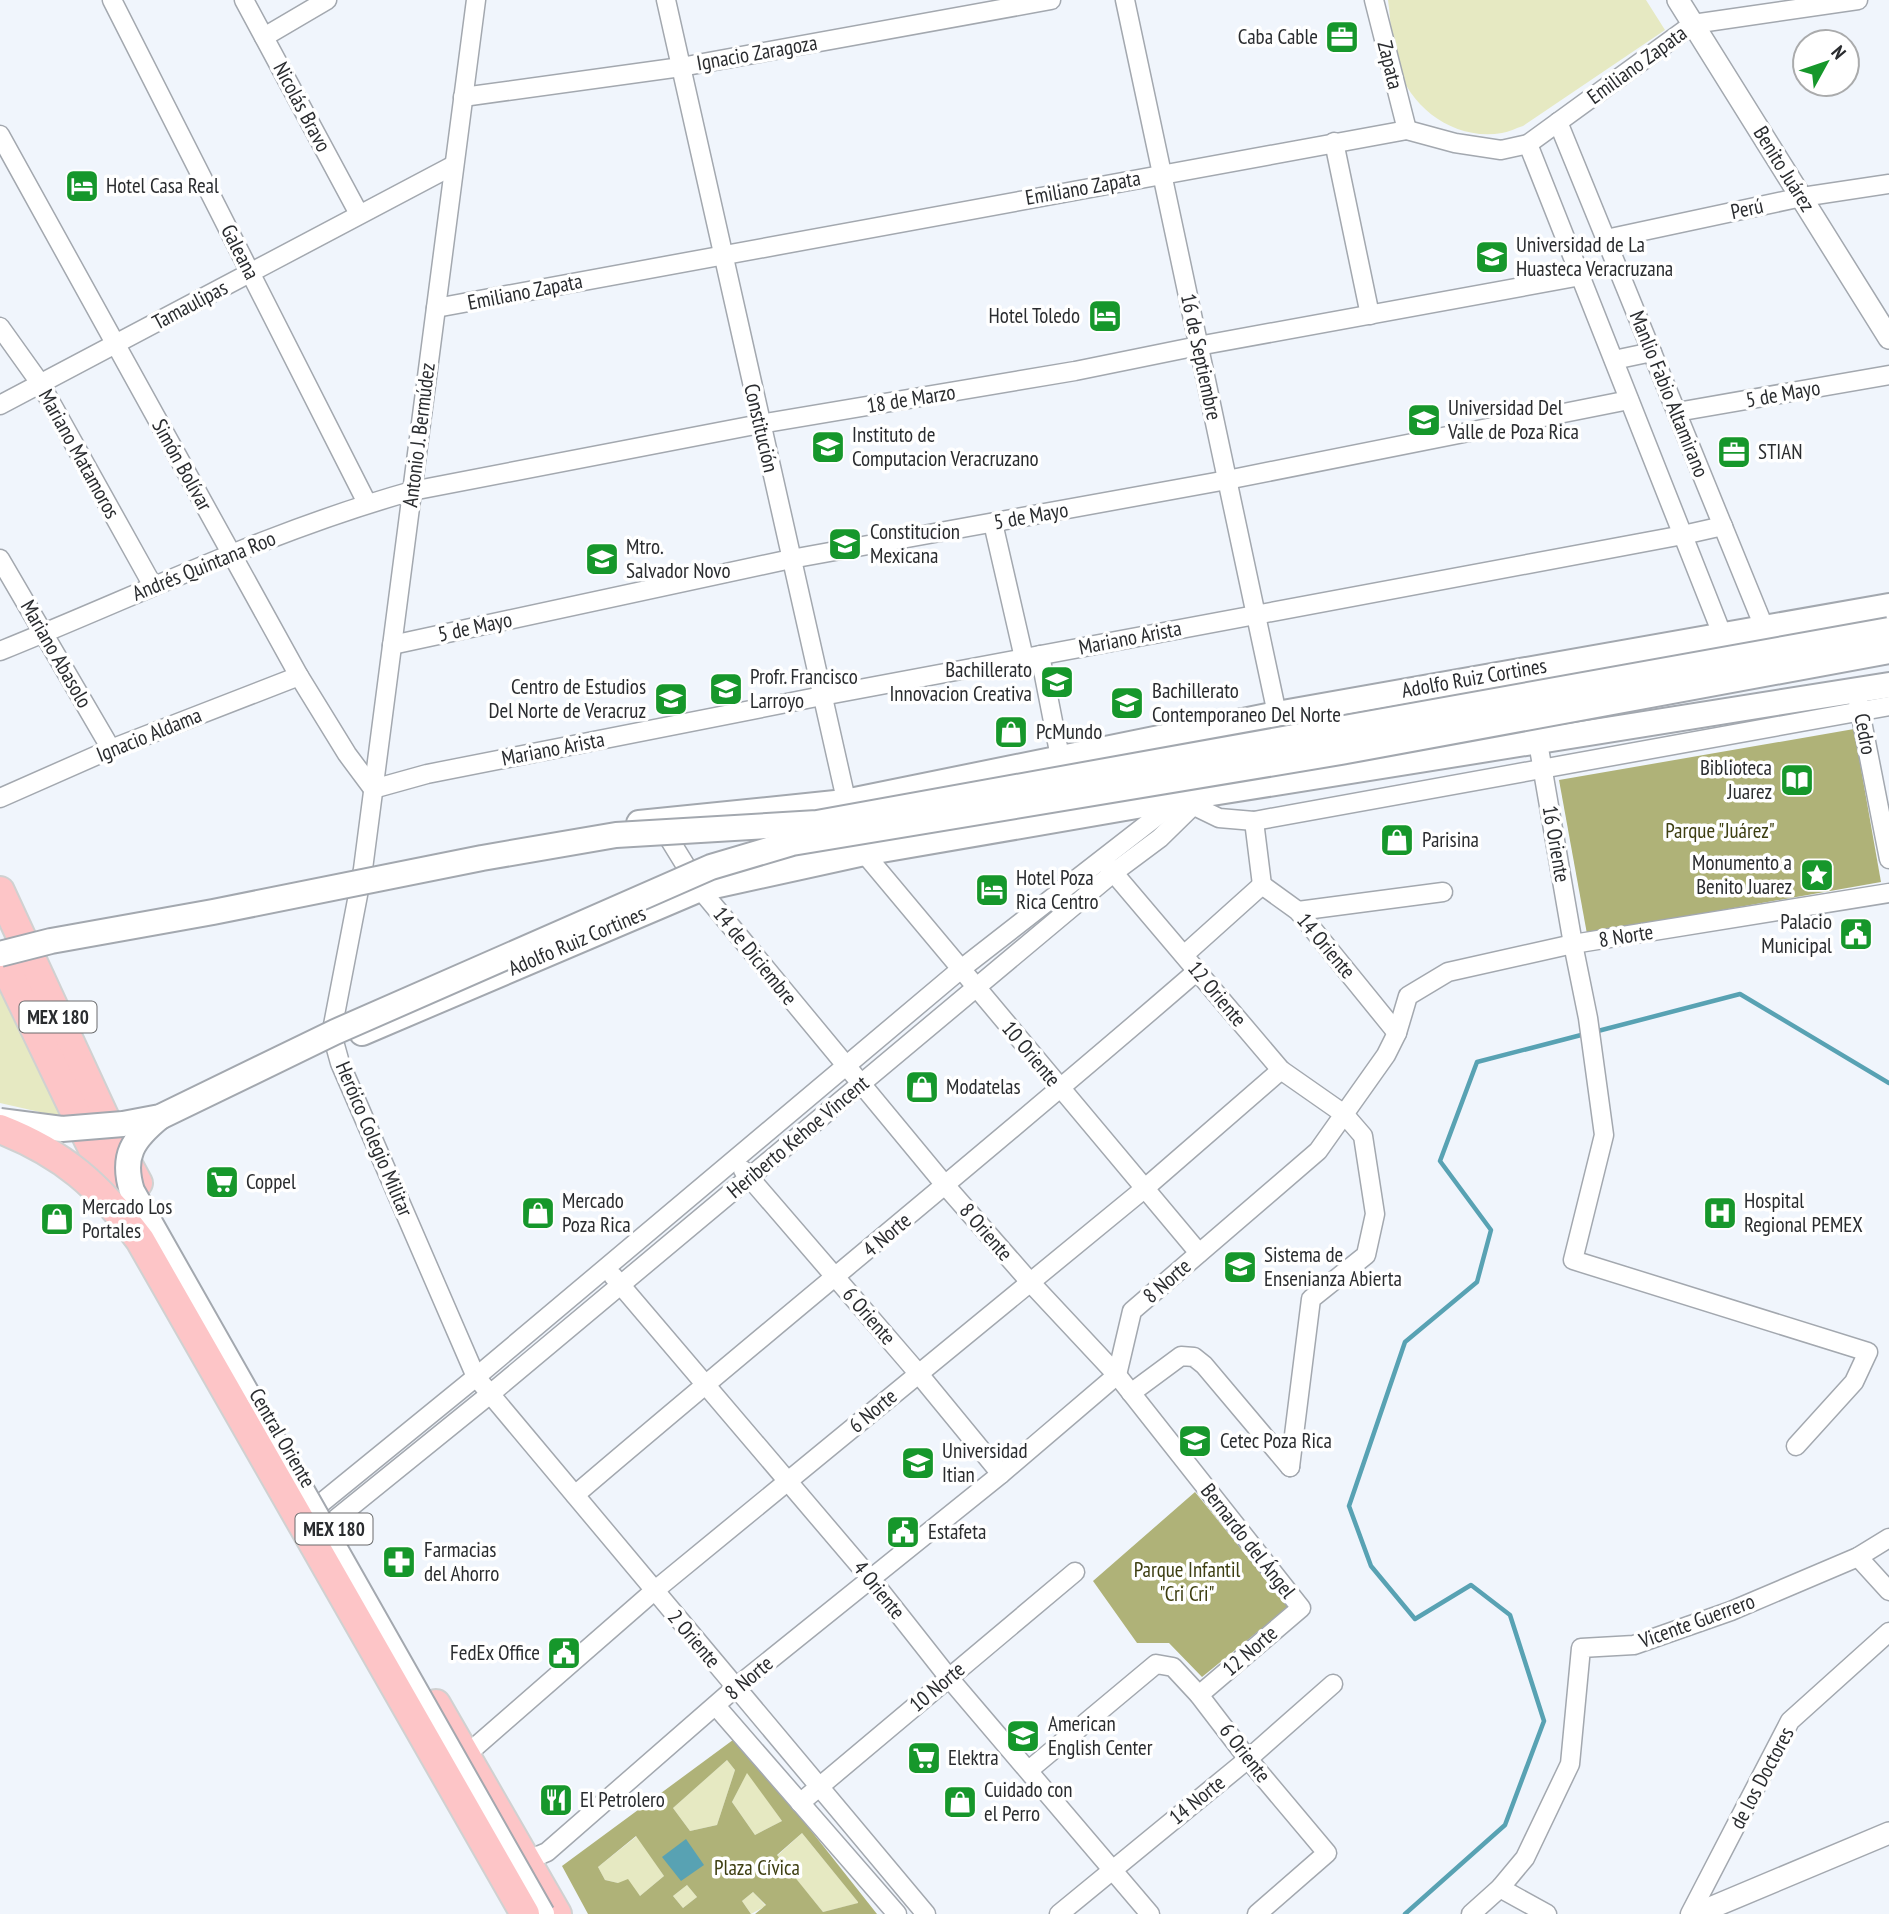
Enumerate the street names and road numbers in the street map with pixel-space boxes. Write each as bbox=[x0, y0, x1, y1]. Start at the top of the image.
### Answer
street label: Emiliano Zapata bbox=[1582, 19, 1692, 110]
street label: Ignacio Zaragoza bbox=[694, 29, 819, 76]
street label: Zapata bbox=[1371, 38, 1410, 92]
street label: Nicolás Bravo bbox=[267, 57, 337, 156]
street label: Benito Juárez bbox=[1748, 121, 1821, 217]
street label: Emiliano Zapata bbox=[1023, 164, 1143, 211]
street label: Perú bbox=[1728, 192, 1766, 225]
street label: Galeana bbox=[215, 220, 266, 284]
street label: Emiliano Zapata bbox=[465, 267, 585, 316]
street label: Tamaulipas bbox=[148, 274, 232, 336]
street label: 16 de Septiembre bbox=[1175, 291, 1228, 423]
street label: Manlio Fabio Altamirano bbox=[1624, 307, 1715, 481]
street label: Antonio J. Bermúdez bbox=[396, 361, 441, 509]
street label: 5 de Mayo bbox=[1744, 374, 1822, 413]
street label: 18 de Marzo bbox=[865, 378, 957, 419]
street label: Constitución bbox=[738, 381, 785, 475]
street label: Mariano Matamoros bbox=[33, 384, 126, 523]
street label: Simón Bolívar bbox=[146, 414, 219, 516]
street label: 5 de Mayo bbox=[992, 496, 1070, 535]
street label: Andrés Quintana Roo bbox=[128, 524, 279, 607]
street label: Mariano Abasolo bbox=[15, 595, 98, 713]
street label: 5 de Mayo bbox=[435, 606, 514, 647]
street label: Mariano Arista bbox=[1076, 614, 1184, 661]
street label: Adolfo Ruiz Cortines bbox=[1399, 651, 1548, 704]
street label: Ignacio Aldama bbox=[92, 701, 205, 768]
street label: Cedro bbox=[1848, 711, 1883, 757]
street label: Mariano Arista bbox=[499, 725, 607, 772]
street label: 16 Oriente bbox=[1536, 803, 1577, 884]
street label: Adolfo Ruiz Cortines bbox=[504, 899, 650, 982]
street label: 14 de Diciembre bbox=[707, 901, 803, 1010]
street label: 14 Oriente bbox=[1291, 907, 1362, 984]
street label: 8 Norte bbox=[1597, 918, 1655, 953]
street label: 12 Oriente bbox=[1182, 955, 1253, 1032]
road number: MEX 180 bbox=[20, 1001, 96, 1032]
street label: 10 Oriente bbox=[996, 1015, 1067, 1092]
street label: Heróico Colegio Militar bbox=[330, 1057, 419, 1221]
street label: Heriberto Kehoe Vincent bbox=[721, 1069, 874, 1204]
street label: 8 Oriente bbox=[954, 1197, 1019, 1266]
street label: 4 Norte bbox=[857, 1207, 916, 1263]
street label: 8 Norte bbox=[1137, 1252, 1196, 1309]
street label: 6 Oriente bbox=[837, 1281, 902, 1350]
street label: Central Oriente bbox=[243, 1383, 322, 1492]
street label: 6 Norte bbox=[843, 1383, 902, 1439]
street label: Bernardo del Ángel bbox=[1195, 1478, 1302, 1604]
road number: MEX 180 bbox=[296, 1513, 372, 1544]
street label: 4 Oriente bbox=[848, 1555, 911, 1625]
street label: Vicente Guerrero bbox=[1634, 1587, 1758, 1654]
street label: 2 Oriente bbox=[662, 1604, 727, 1673]
street label: 12 Norte bbox=[1217, 1619, 1283, 1682]
street label: 8 Norte bbox=[719, 1650, 778, 1706]
street label: 10 Norte bbox=[903, 1656, 970, 1718]
street label: 6 Oriente bbox=[1214, 1718, 1277, 1788]
street label: de los Doctores bbox=[1723, 1722, 1800, 1833]
street label: 14 Norte bbox=[1163, 1769, 1230, 1830]

